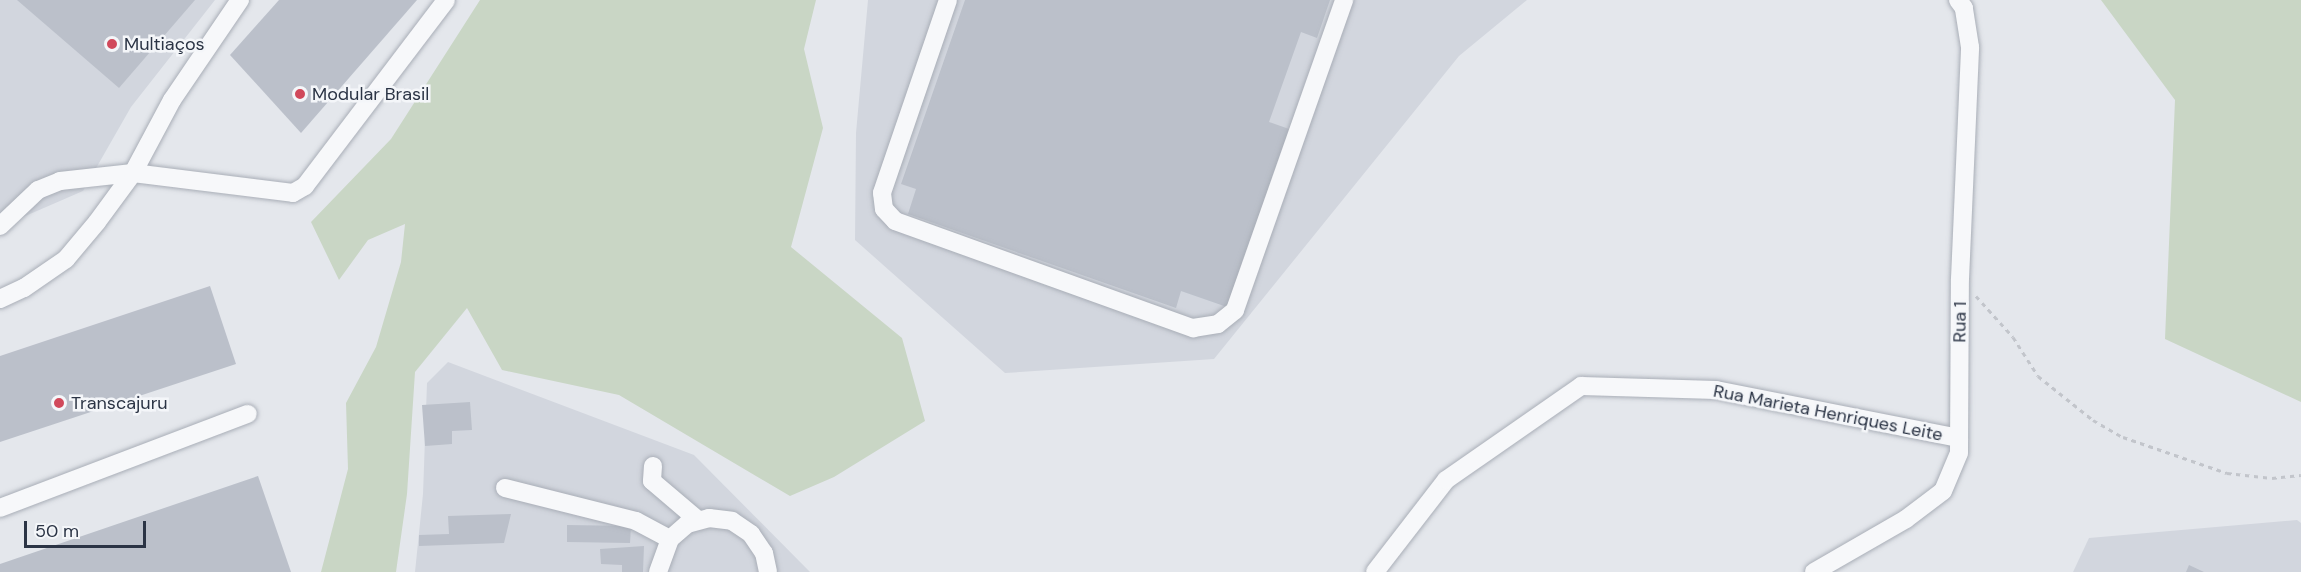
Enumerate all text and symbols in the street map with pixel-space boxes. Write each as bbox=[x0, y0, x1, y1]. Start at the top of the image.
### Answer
place label: Multiaços bbox=[124, 33, 205, 55]
marker: Multiaços bbox=[105, 37, 119, 51]
place label: Modular Brasil bbox=[312, 83, 429, 105]
marker: Modular Brasil bbox=[293, 87, 307, 101]
street label: Rua 1 bbox=[1949, 301, 1971, 343]
street label: Rua Marieta Henriques Leite bbox=[1711, 380, 1945, 446]
place label: Transcajuru bbox=[71, 392, 168, 414]
marker: Transcajuru bbox=[52, 396, 66, 410]
scale bar bbox=[27, 509, 148, 547]
text: 50 m bbox=[35, 519, 79, 543]

